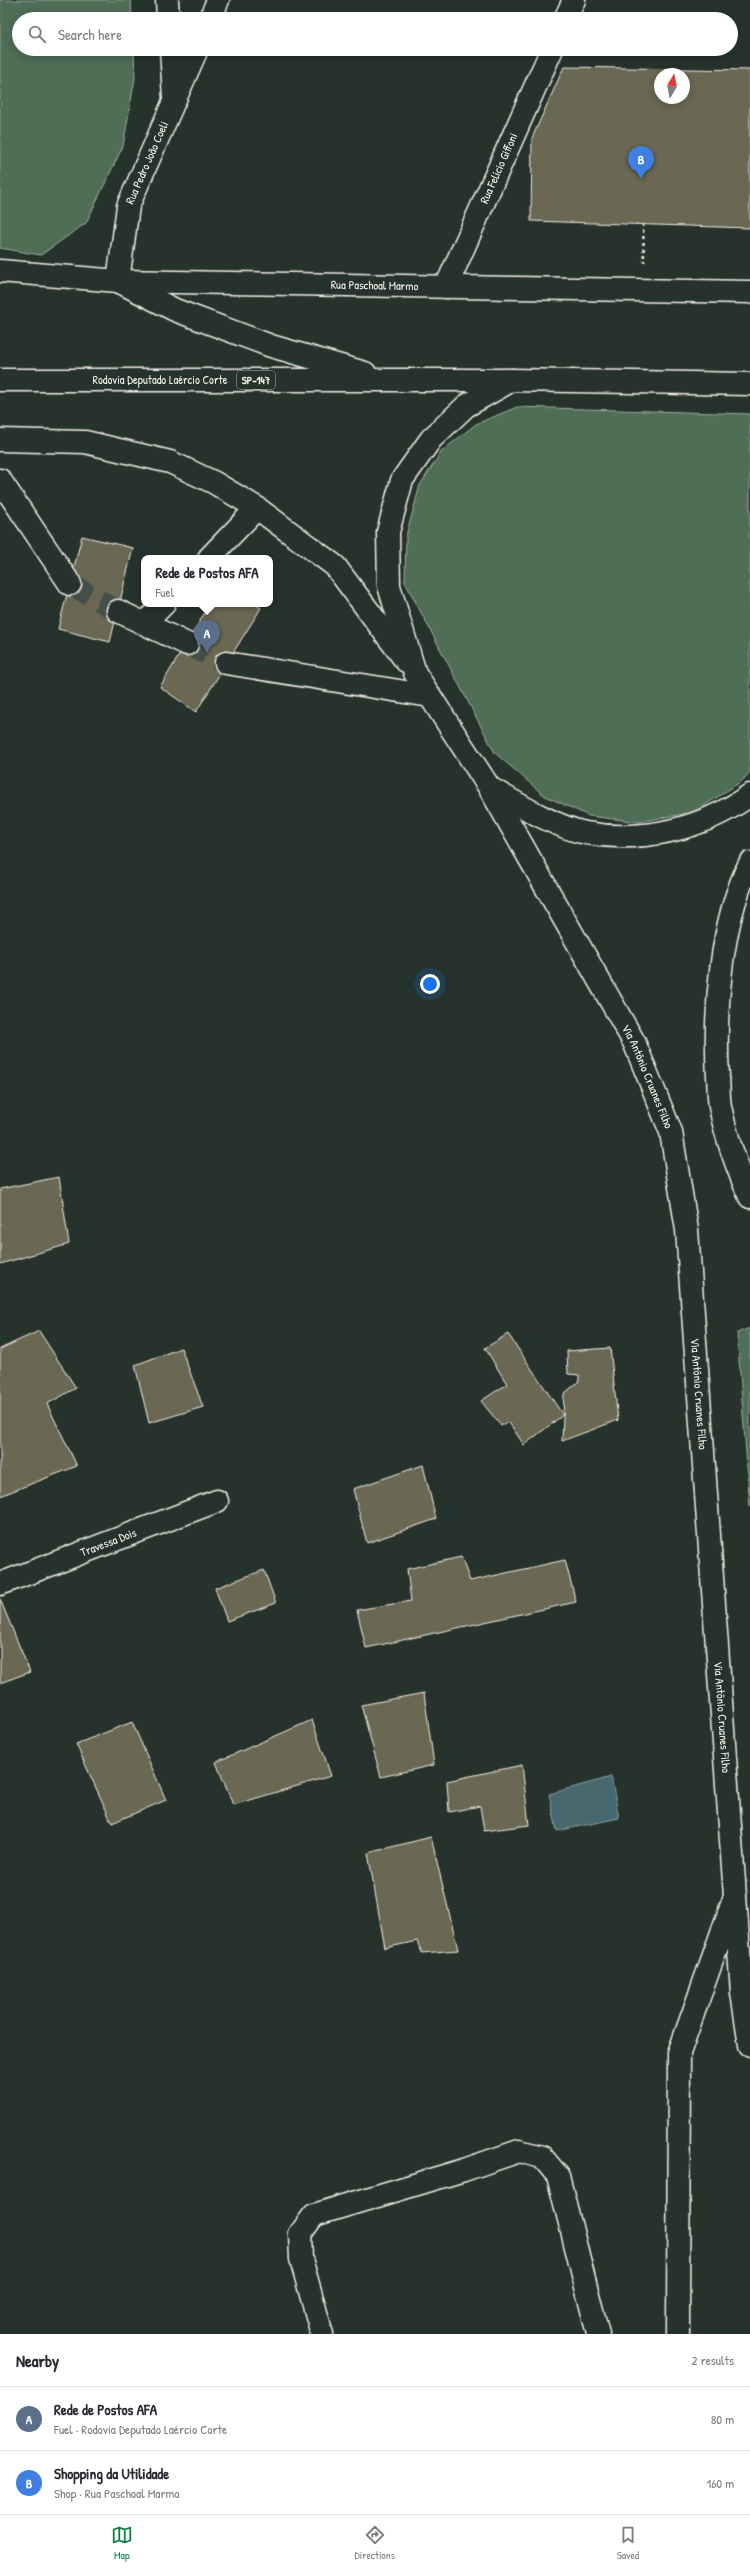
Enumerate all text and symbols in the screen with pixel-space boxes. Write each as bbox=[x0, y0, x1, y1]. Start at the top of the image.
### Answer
search box bbox=[12, 12, 738, 56]
icon: search bbox=[26, 23, 48, 45]
text: Search here bbox=[58, 24, 122, 45]
north arrow bbox=[654, 68, 690, 104]
street label: Rua Pedro João Coeli bbox=[121, 118, 172, 207]
street label: Rua Felício Giffoni bbox=[475, 130, 522, 206]
pin: B bbox=[628, 146, 654, 179]
street label: Rua Paschoal Marmo bbox=[331, 276, 419, 294]
street label: Rodovia Deputado Laércio Corte bbox=[93, 371, 228, 388]
road number: SP-147 bbox=[237, 371, 275, 389]
popup bbox=[141, 555, 273, 607]
text: Rede de Postos AFA bbox=[155, 562, 259, 583]
text: Fuel bbox=[155, 583, 174, 601]
pin: A bbox=[194, 620, 220, 653]
your location bbox=[420, 974, 440, 994]
street label: Via Antônio Cruanes Filho bbox=[618, 1021, 678, 1131]
street label: Via Antônio Cruanes Filho bbox=[687, 1338, 712, 1450]
street label: Travessa Dois bbox=[77, 1523, 139, 1561]
street label: Via Antônio Cruanes Filho bbox=[710, 1661, 735, 1773]
text: Nearby bbox=[16, 2349, 59, 2372]
text: 2 results bbox=[692, 2351, 734, 2369]
text: Rede de Postos AFA bbox=[54, 2399, 157, 2420]
text: A bbox=[26, 2410, 32, 2428]
text: 80 m bbox=[711, 2410, 734, 2428]
text: Fuel · Rodovia Deputado Laércio Corte bbox=[54, 2420, 227, 2438]
text: Shopping da Utilidade bbox=[54, 2463, 169, 2484]
text: B bbox=[26, 2474, 32, 2492]
text: 160 m bbox=[706, 2474, 734, 2492]
text: Shop · Rua Paschoal Marmo bbox=[54, 2484, 180, 2502]
tab: Map bbox=[111, 2524, 133, 2562]
tab: Directions bbox=[355, 2524, 395, 2562]
tab: Saved bbox=[617, 2524, 639, 2562]

